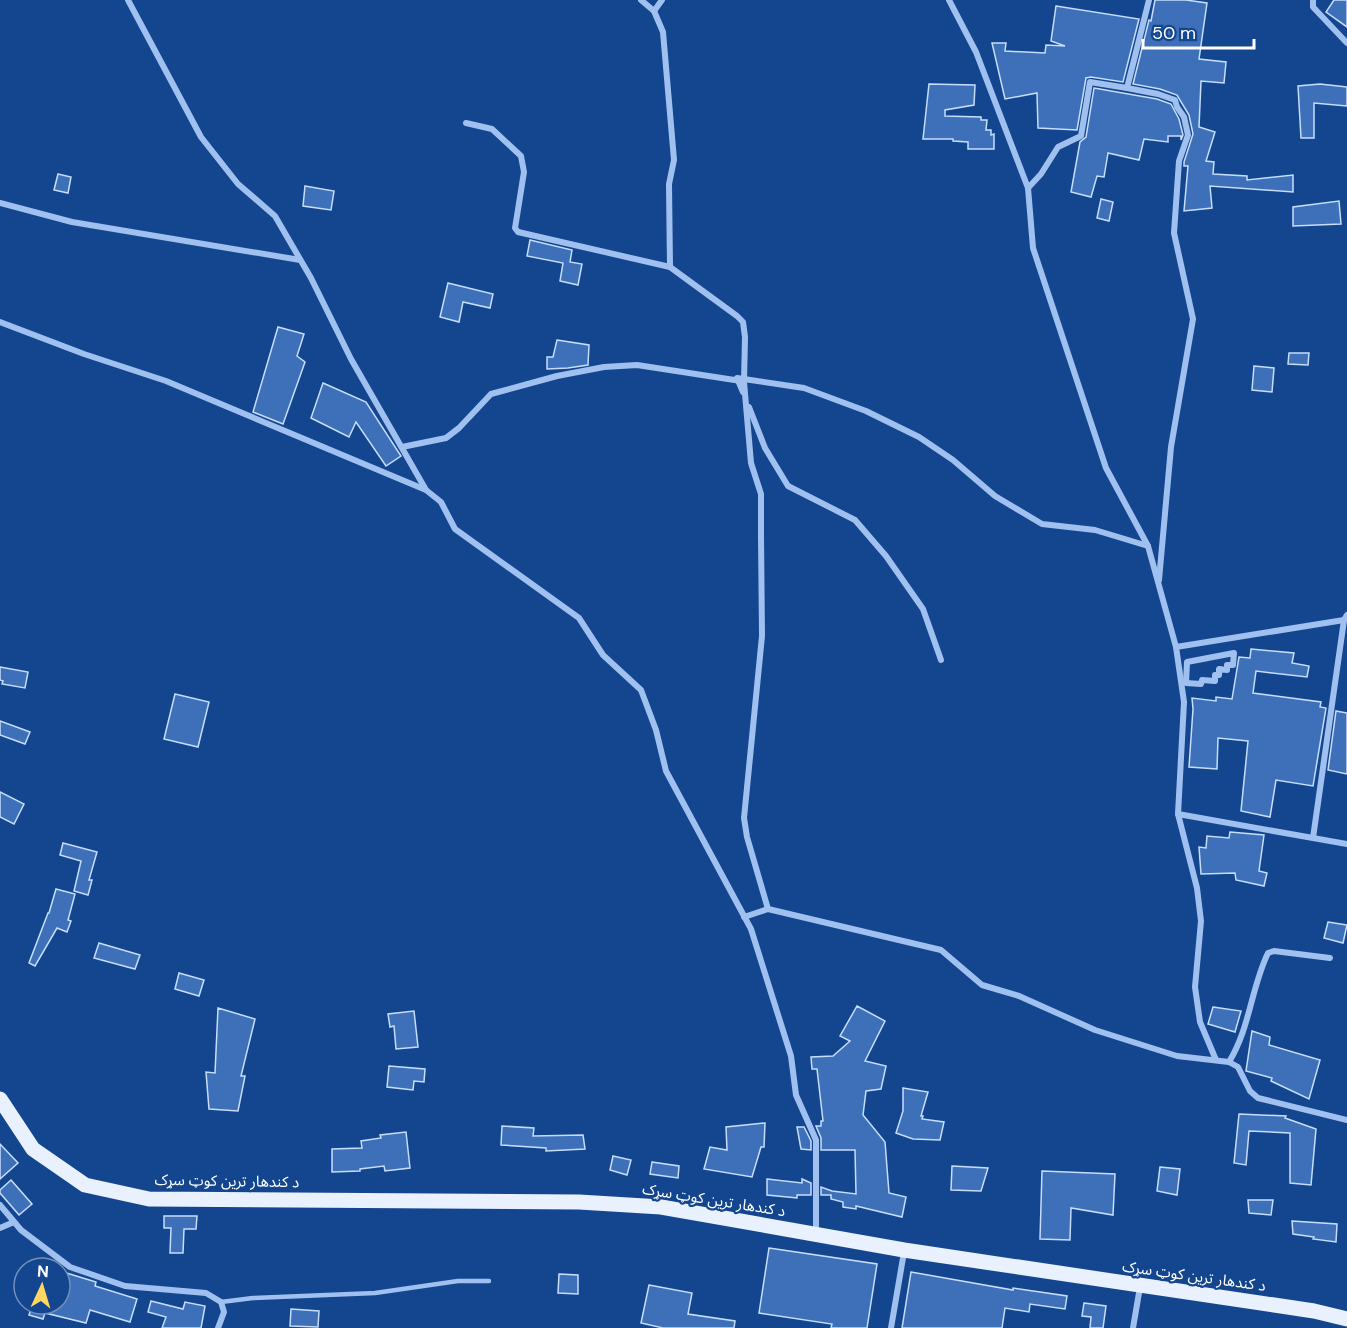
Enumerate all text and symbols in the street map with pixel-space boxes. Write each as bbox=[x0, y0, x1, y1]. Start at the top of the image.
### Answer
scale bar bbox=[1143, 12, 1254, 50]
text: 50 m bbox=[1152, 21, 1196, 45]
street label: د کندهار ترين کوټ سړک bbox=[154, 1170, 300, 1192]
street label: د کندهار ترين کوټ سړک bbox=[641, 1179, 787, 1221]
north arrow bbox=[12, 1256, 72, 1316]
street label: د کندهار ترين کوټ سړک bbox=[1121, 1256, 1267, 1296]
text: N bbox=[36, 1261, 50, 1282]

